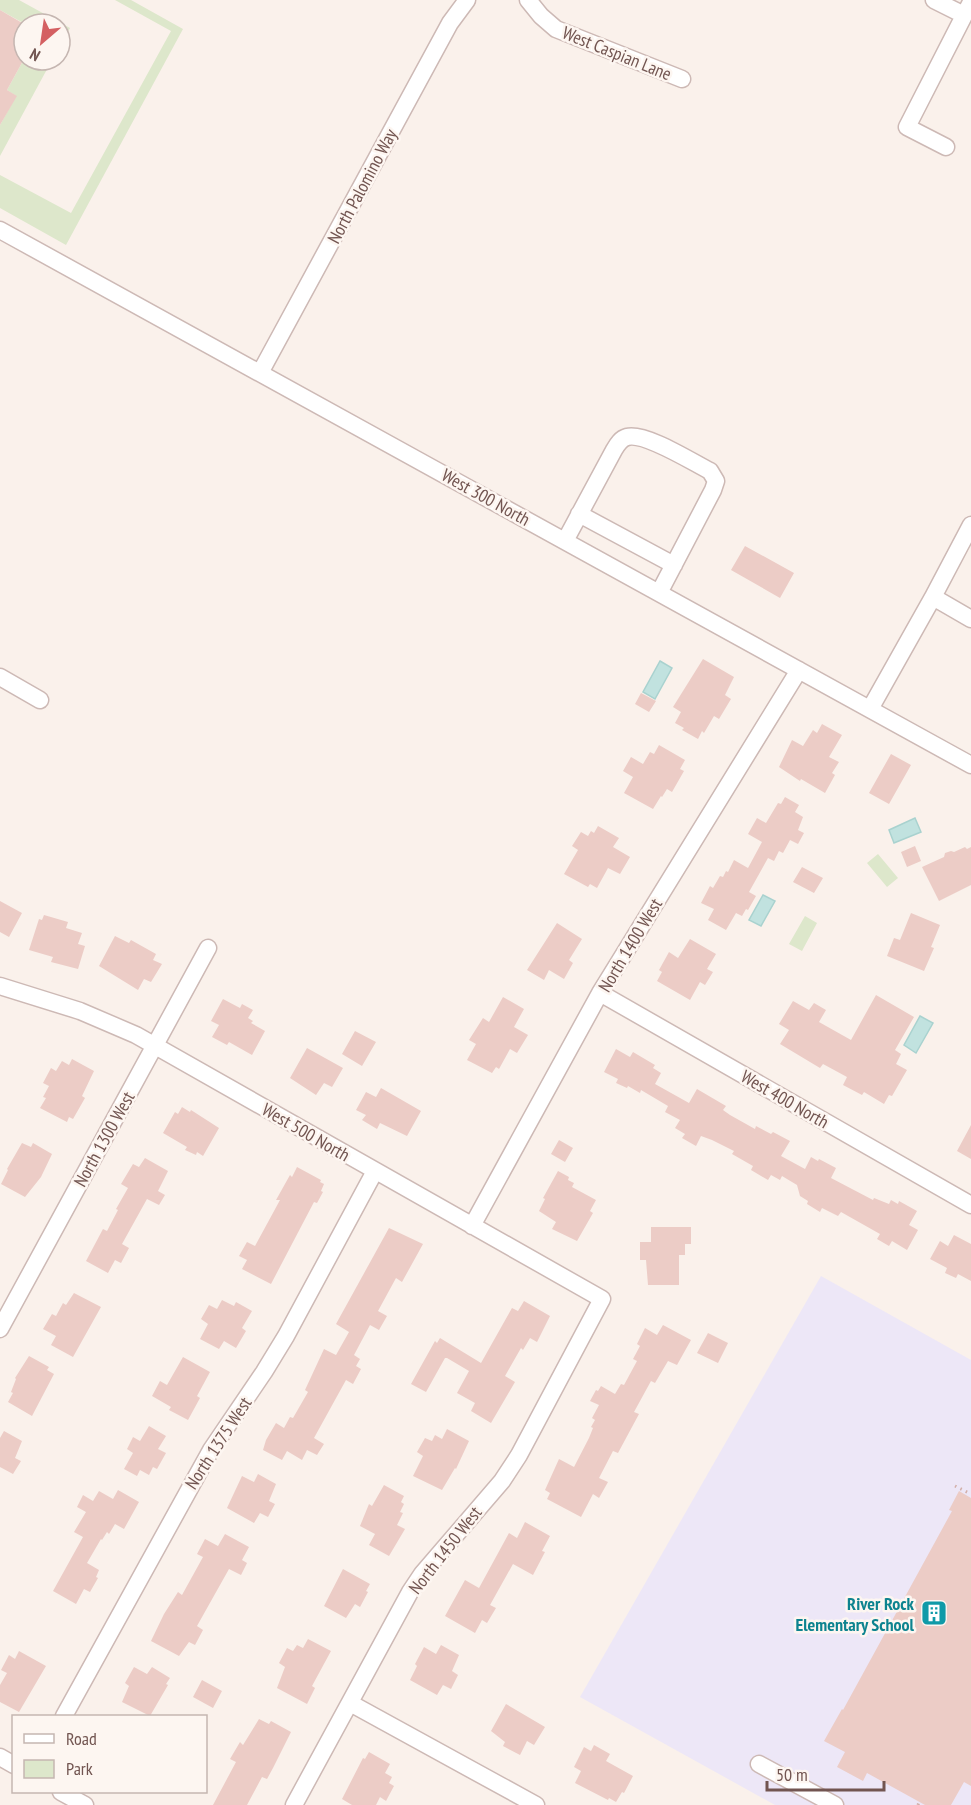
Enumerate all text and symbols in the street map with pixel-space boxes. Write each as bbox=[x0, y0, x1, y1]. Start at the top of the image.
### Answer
north arrow bbox=[12, 12, 72, 72]
street label: West Caspian Lane bbox=[559, 21, 675, 85]
text: N bbox=[26, 44, 43, 66]
street label: North Palomino Way bbox=[322, 125, 402, 247]
street label: West 300 North bbox=[438, 463, 534, 531]
street label: North 1400 West bbox=[593, 894, 667, 996]
street label: West 400 North bbox=[737, 1065, 833, 1133]
street label: North 1300 West bbox=[68, 1087, 140, 1191]
street label: West 500 North bbox=[258, 1098, 354, 1166]
street label: North 1375 West bbox=[180, 1393, 256, 1493]
street label: North 1450 West bbox=[404, 1501, 487, 1599]
place label: River Rock Elementary School bbox=[795, 1592, 915, 1636]
building icon: River Rock Elementary School bbox=[919, 1598, 949, 1628]
legend bbox=[12, 1715, 207, 1793]
text: Road bbox=[66, 1727, 97, 1750]
scale bar bbox=[767, 1754, 884, 1792]
text: Park bbox=[66, 1757, 93, 1780]
text: 50 m bbox=[776, 1763, 808, 1786]

